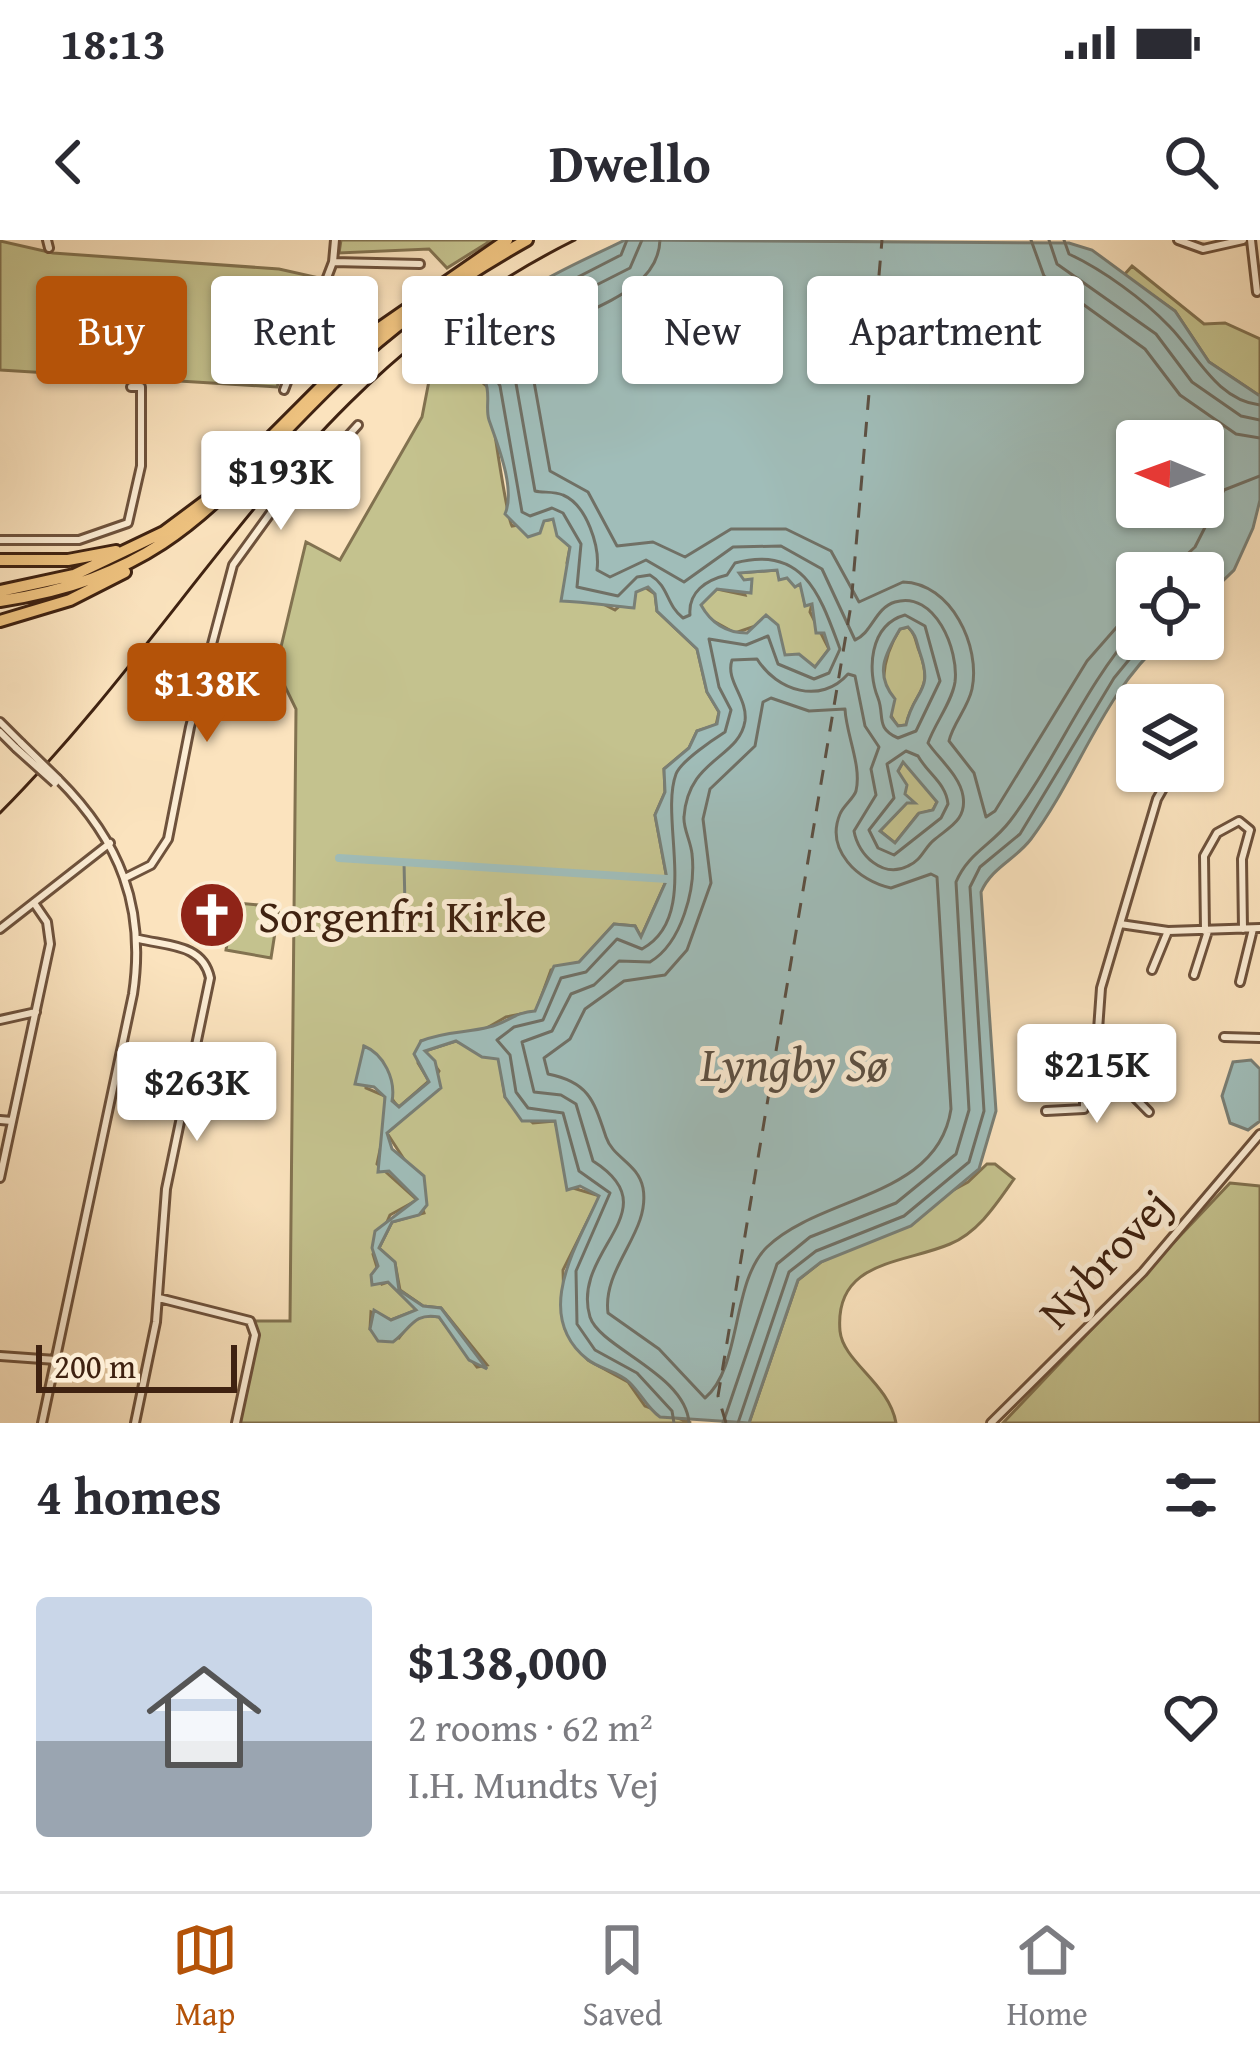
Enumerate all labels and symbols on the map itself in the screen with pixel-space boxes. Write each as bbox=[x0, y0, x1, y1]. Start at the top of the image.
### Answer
north arrow bbox=[1116, 420, 1224, 528]
pin: $193K bbox=[197, 431, 365, 533]
pin: $138K bbox=[123, 643, 291, 745]
church icon: Sorgenfri Kirke bbox=[177, 880, 247, 950]
place label: Sorgenfri Kirke bbox=[258, 883, 547, 948]
pin: $215K bbox=[1013, 1024, 1181, 1126]
water label: Lyngby Sø bbox=[699, 1028, 888, 1099]
pin: $263K bbox=[113, 1042, 281, 1144]
street label: Nybrovej bbox=[1022, 1174, 1186, 1342]
scale bar bbox=[36, 1339, 237, 1392]

